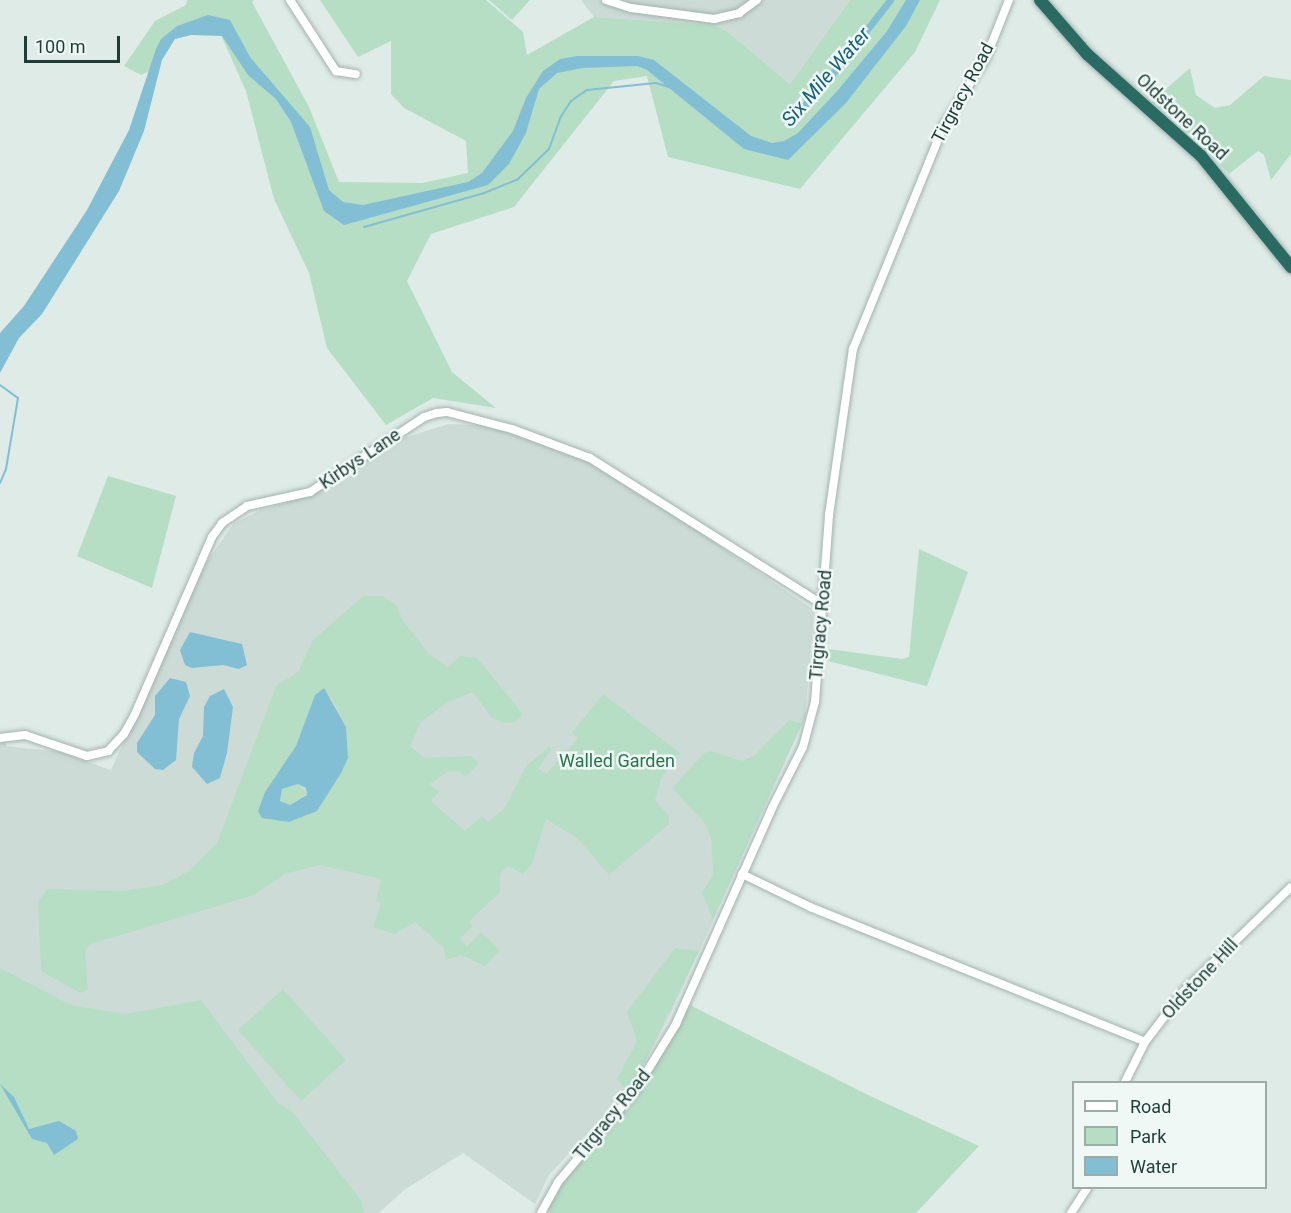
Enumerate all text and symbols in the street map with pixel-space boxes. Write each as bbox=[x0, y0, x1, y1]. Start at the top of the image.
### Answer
water label: Six Mile Water bbox=[777, 23, 875, 131]
scale bar bbox=[27, 24, 123, 62]
text: 100 m bbox=[35, 36, 86, 57]
street label: Tirgracy Road bbox=[928, 39, 998, 147]
street label: Oldstone Road bbox=[1132, 69, 1232, 165]
street label: Kirbys Lane bbox=[315, 424, 405, 494]
street label: Tirgracy Road bbox=[805, 569, 837, 681]
park label: Walled Garden bbox=[559, 750, 675, 772]
street label: Oldstone Hill bbox=[1157, 934, 1243, 1024]
street label: Tirgracy Road bbox=[569, 1065, 655, 1165]
legend bbox=[1072, 1081, 1267, 1189]
text: Road bbox=[1130, 1096, 1171, 1117]
text: Park bbox=[1130, 1126, 1166, 1147]
text: Water bbox=[1130, 1156, 1177, 1177]

